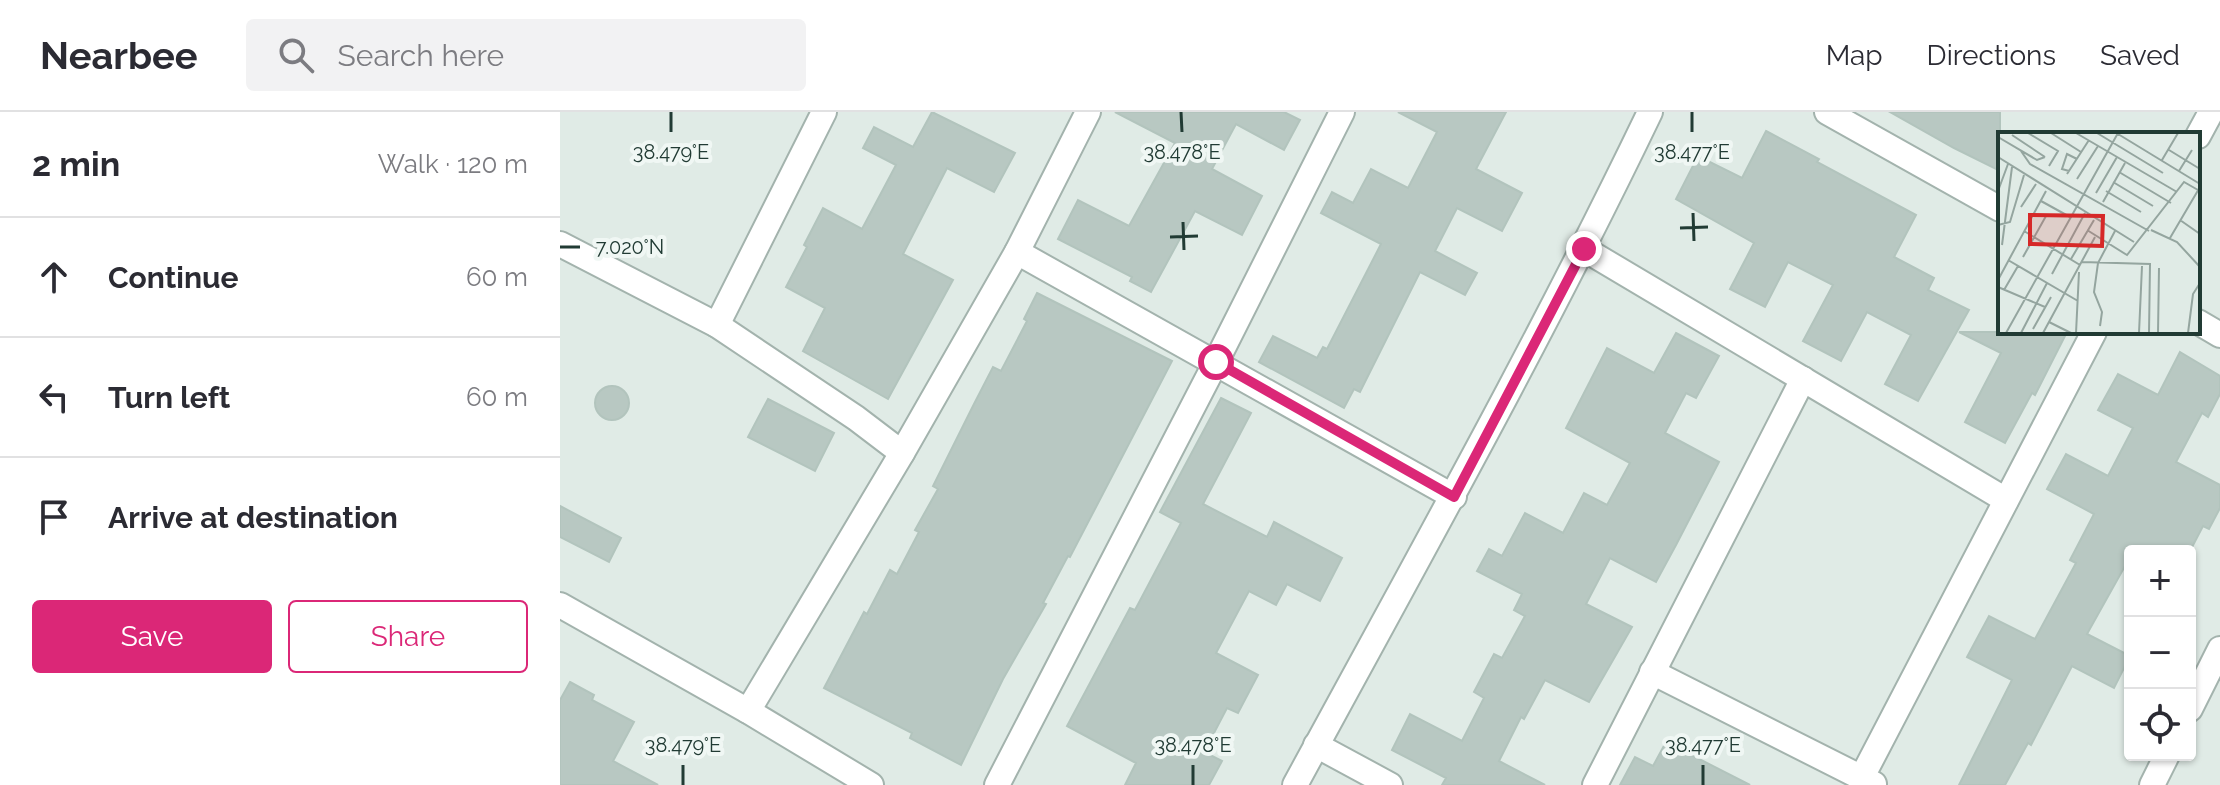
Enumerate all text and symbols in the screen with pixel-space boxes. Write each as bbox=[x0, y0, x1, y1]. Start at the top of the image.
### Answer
search box bbox=[246, 19, 806, 91]
text: Nearbee bbox=[40, 33, 198, 78]
icon: search bbox=[274, 33, 318, 77]
text: Search here bbox=[338, 38, 504, 73]
text: Map bbox=[1826, 39, 1883, 72]
text: Directions bbox=[1927, 39, 2056, 72]
text: Saved bbox=[2100, 39, 2180, 72]
inset map bbox=[1998, 132, 2200, 334]
text: 38.479°E bbox=[633, 140, 709, 164]
text: 38.478°E bbox=[1143, 140, 1221, 164]
text: 38.477°E bbox=[1654, 140, 1730, 164]
text: 2 min bbox=[32, 144, 120, 184]
text: Walk · 120 m bbox=[378, 149, 528, 179]
route end bbox=[1566, 231, 1602, 267]
text: 7.020°N bbox=[596, 235, 664, 259]
icon: ahead bbox=[32, 255, 76, 299]
text: Continue bbox=[108, 260, 239, 295]
text: 60 m bbox=[466, 262, 528, 292]
route start bbox=[1198, 344, 1234, 380]
icon: left bbox=[32, 375, 76, 419]
text: Turn left bbox=[108, 380, 230, 415]
text: 60 m bbox=[466, 382, 528, 412]
icon: arrive bbox=[32, 495, 76, 539]
text: Arrive at destination bbox=[108, 500, 398, 535]
map controls bbox=[2124, 545, 2196, 761]
button: + bbox=[2124, 545, 2196, 617]
button: Save bbox=[32, 600, 272, 673]
button: Share bbox=[288, 600, 528, 673]
button: − bbox=[2124, 617, 2196, 689]
button: locate bbox=[2124, 689, 2196, 761]
text: 38.479°E bbox=[645, 733, 721, 757]
text: 38.478°E bbox=[1154, 733, 1232, 757]
text: 38.477°E bbox=[1665, 733, 1741, 757]

